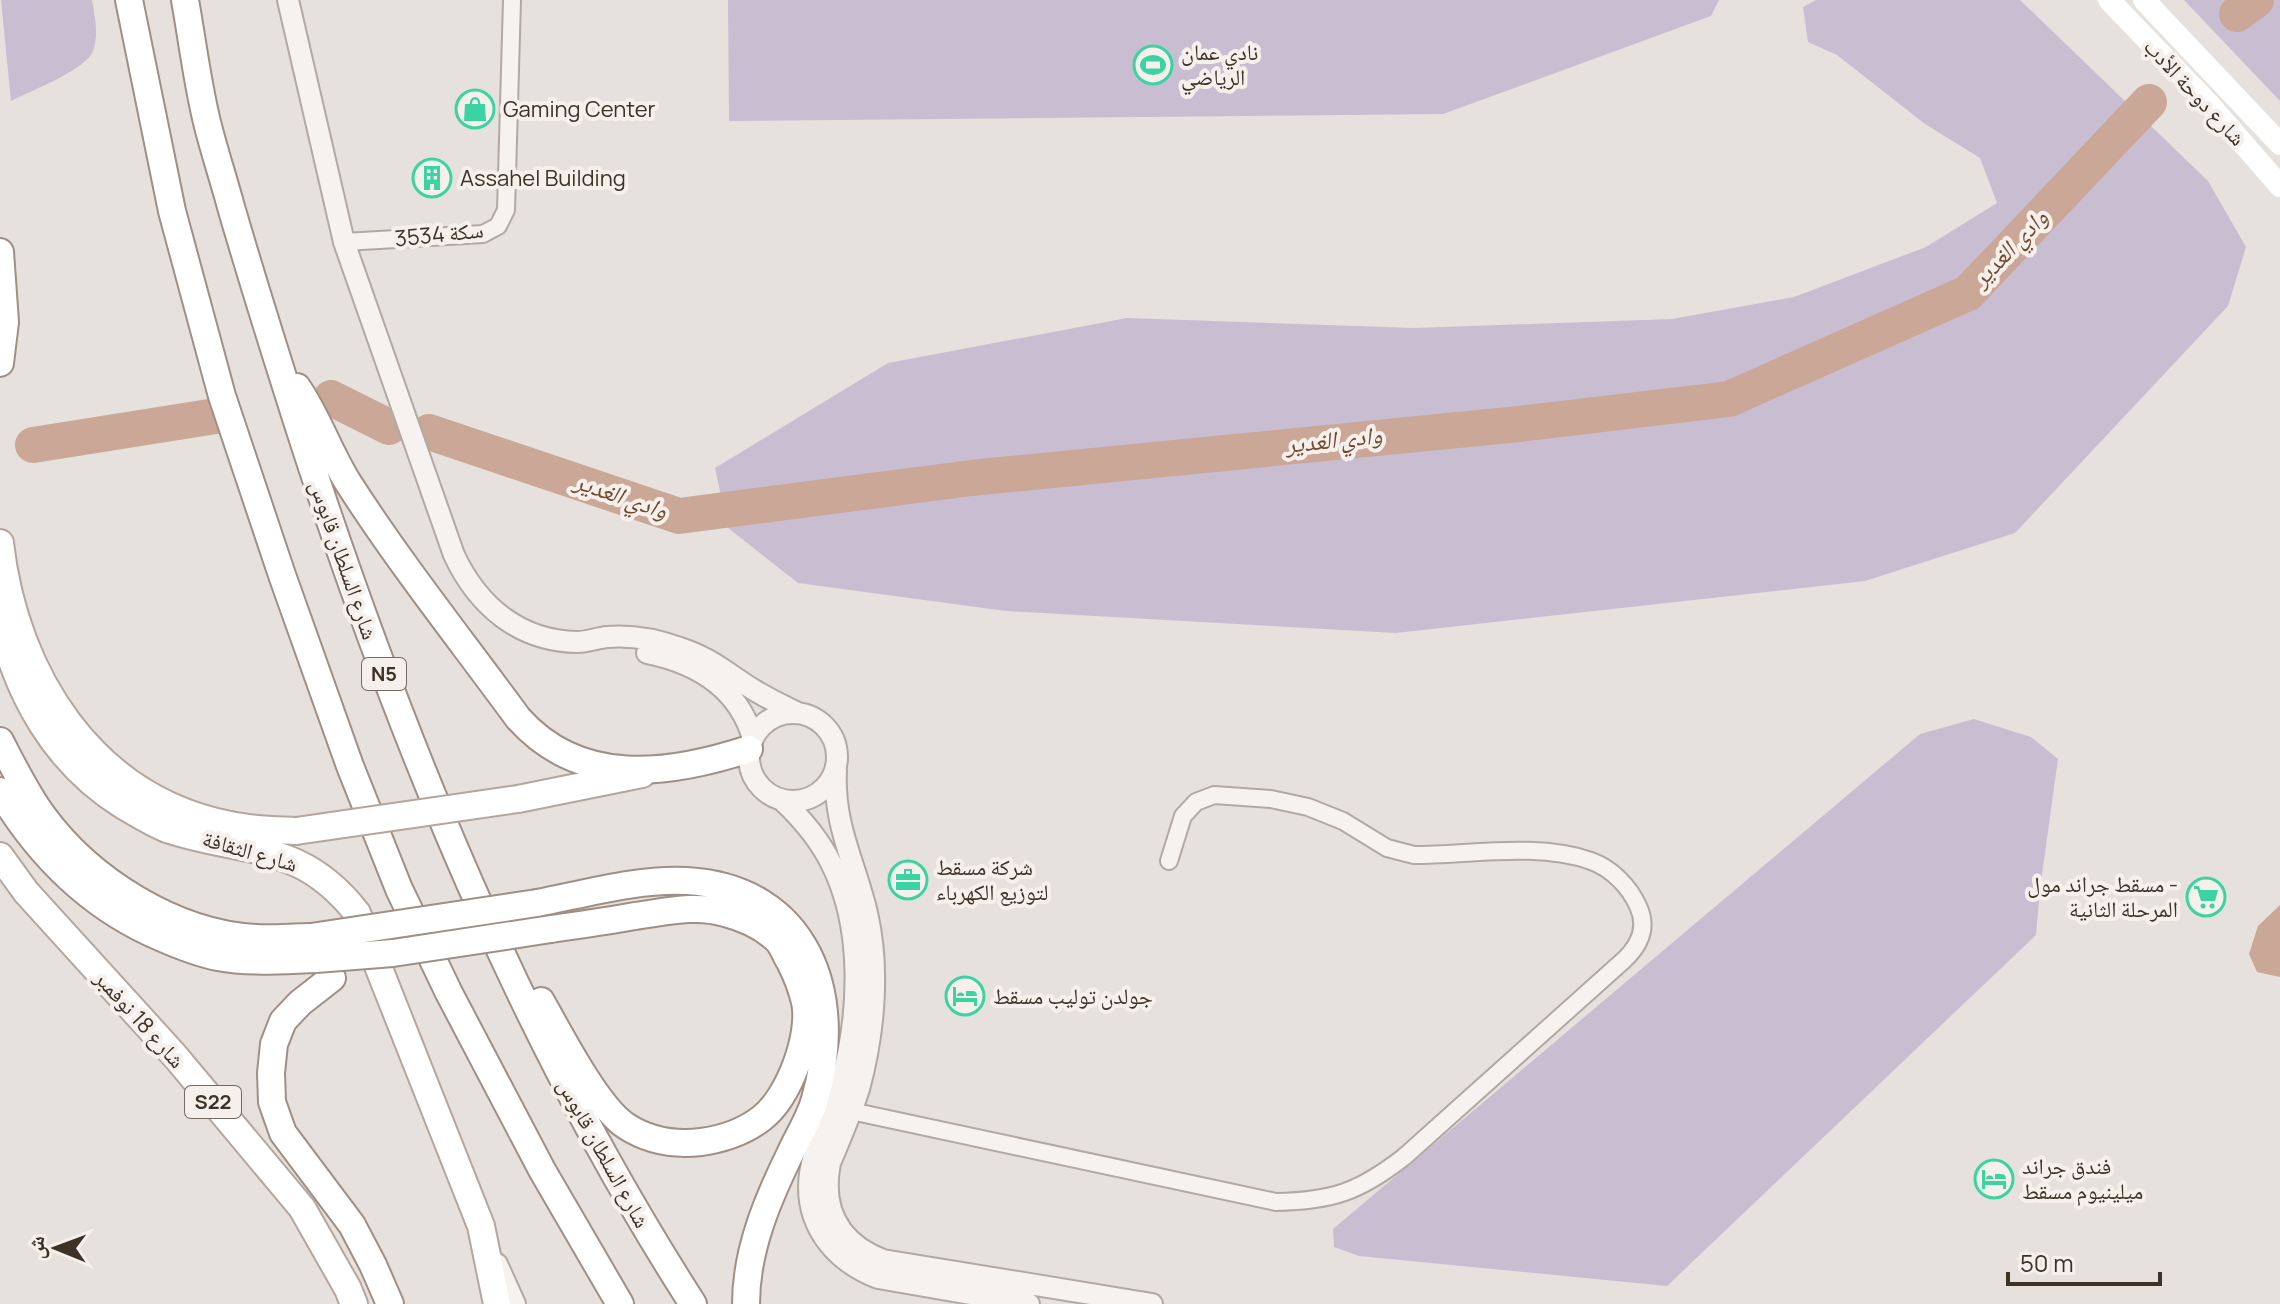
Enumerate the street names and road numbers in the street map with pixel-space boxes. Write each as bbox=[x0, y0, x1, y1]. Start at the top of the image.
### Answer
street label: شارع دوحة الأدب bbox=[2137, 32, 2253, 152]
street label: سكة 3534 bbox=[393, 214, 485, 254]
street label: شارع السلطان قابوس bbox=[303, 477, 385, 643]
road number: N5 bbox=[362, 658, 406, 690]
street label: شارع الثقافة bbox=[199, 823, 301, 879]
street label: شارع 18 نوفمبر bbox=[87, 963, 192, 1074]
street label: شارع السلطان قابوس bbox=[551, 1073, 657, 1233]
road number: S22 bbox=[185, 1086, 241, 1118]

